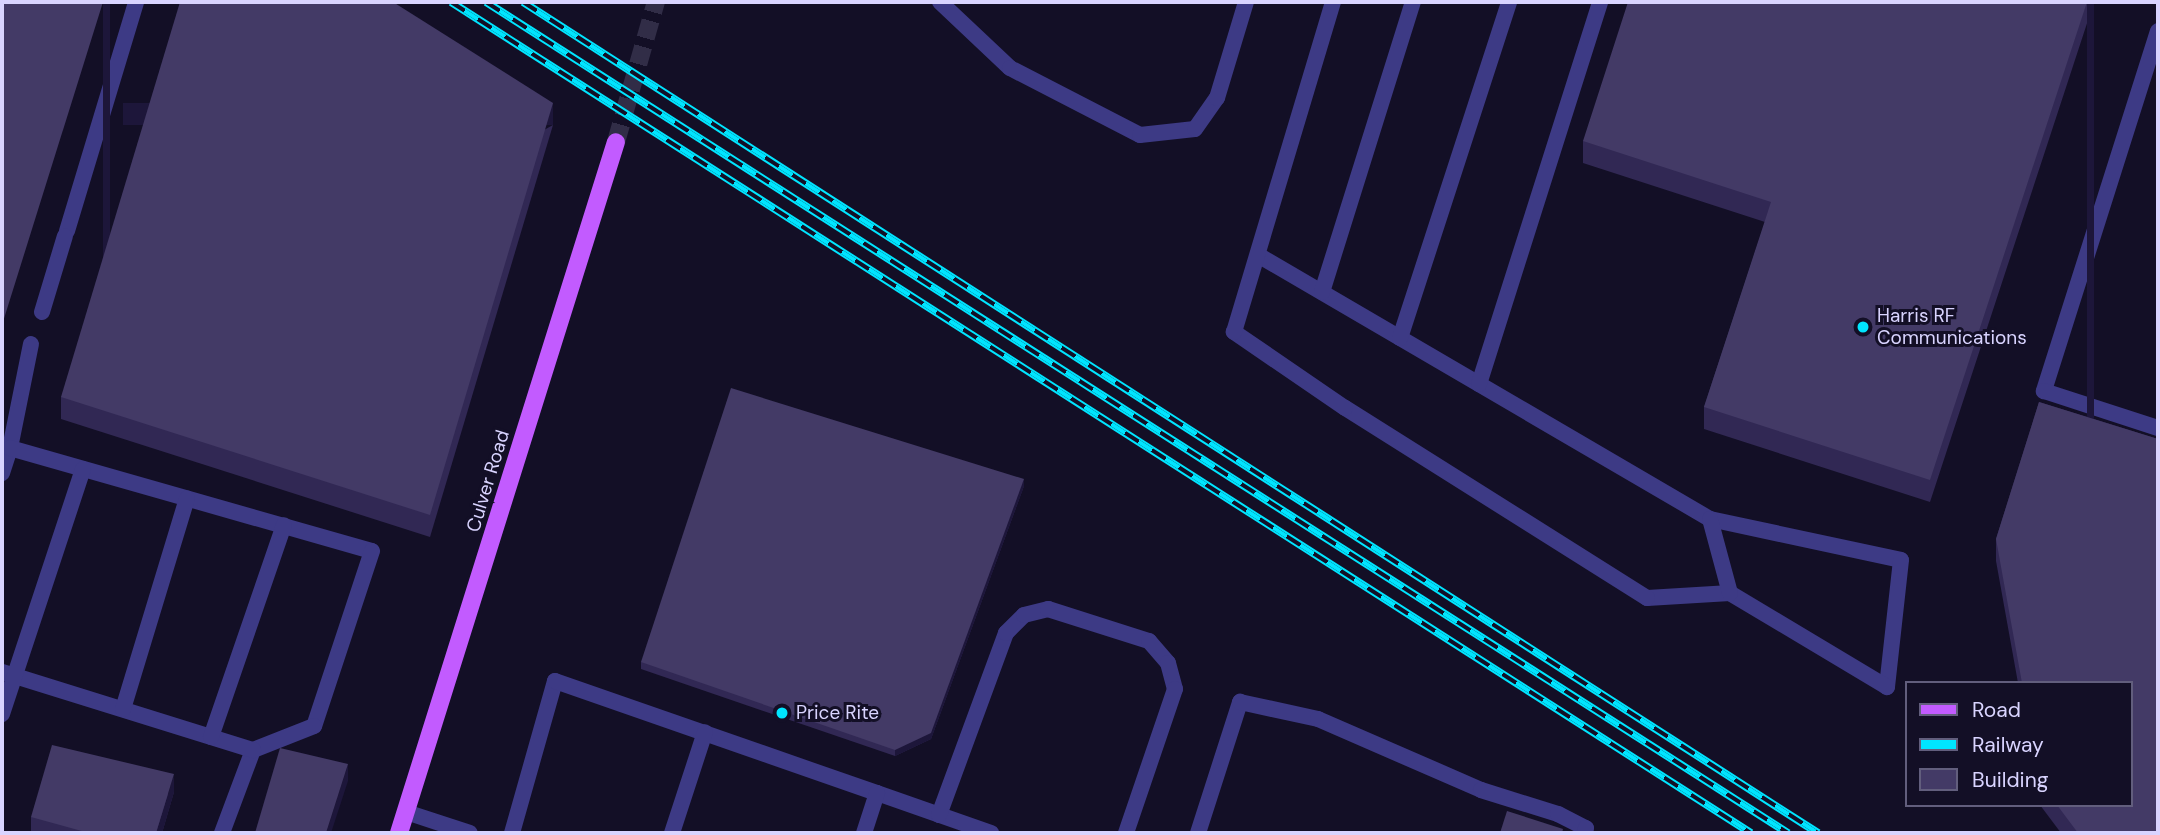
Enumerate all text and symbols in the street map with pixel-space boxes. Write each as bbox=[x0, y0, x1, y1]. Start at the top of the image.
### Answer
place label: Harris RF Communications bbox=[1877, 305, 2027, 349]
marker: Harris RF Communications bbox=[1855, 319, 1871, 335]
street label: Culver Road bbox=[462, 427, 514, 535]
legend bbox=[1904, 681, 2132, 807]
text: Road bbox=[1972, 696, 2021, 724]
place label: Price Rite bbox=[796, 702, 879, 724]
marker: Price Rite bbox=[774, 705, 790, 721]
text: Railway bbox=[1972, 731, 2044, 759]
text: Building bbox=[1972, 766, 2048, 794]

